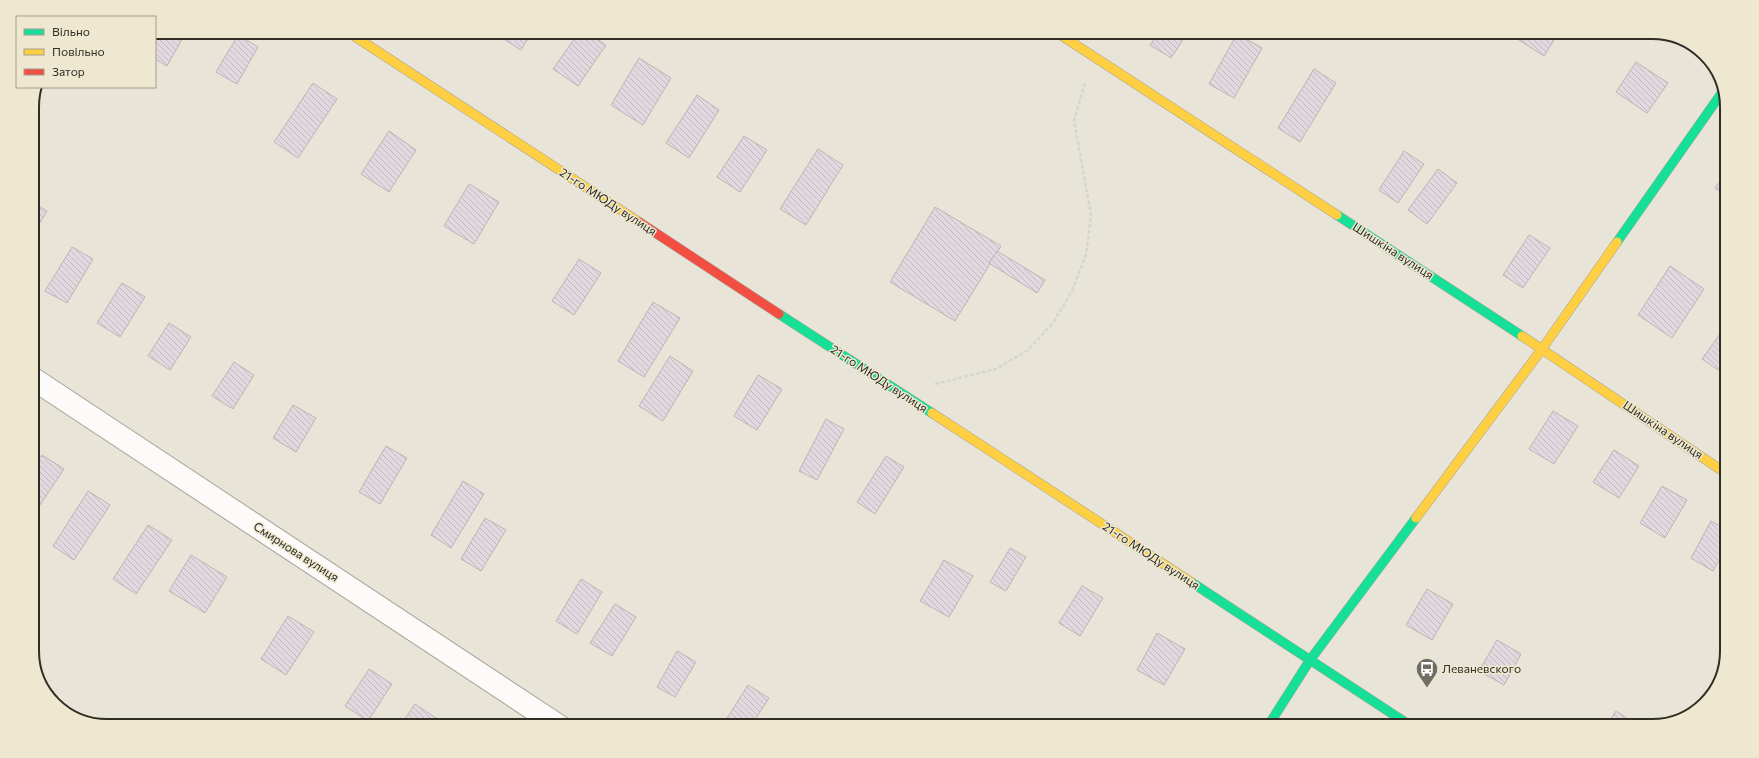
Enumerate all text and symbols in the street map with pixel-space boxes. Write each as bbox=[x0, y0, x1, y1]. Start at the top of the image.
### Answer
legend bbox=[16, 16, 156, 88]
text: Вільно bbox=[52, 24, 90, 38]
text: Повільно bbox=[52, 44, 105, 58]
text: Затор bbox=[52, 64, 85, 78]
street label: 21-го МЮДу вулиця bbox=[557, 165, 660, 238]
street label: Шишкіна вулиця bbox=[1351, 219, 1437, 281]
street label: 21-го МЮДу вулиця bbox=[828, 342, 931, 415]
street label: Шишкіна вулиця bbox=[1621, 397, 1706, 461]
street label: Смирнова вулиця bbox=[251, 518, 342, 584]
street label: 21-го МЮДу вулиця bbox=[1100, 519, 1203, 592]
bus stop icon: Леваневского bbox=[1414, 656, 1440, 689]
place label: Леваневского bbox=[1442, 661, 1521, 675]

